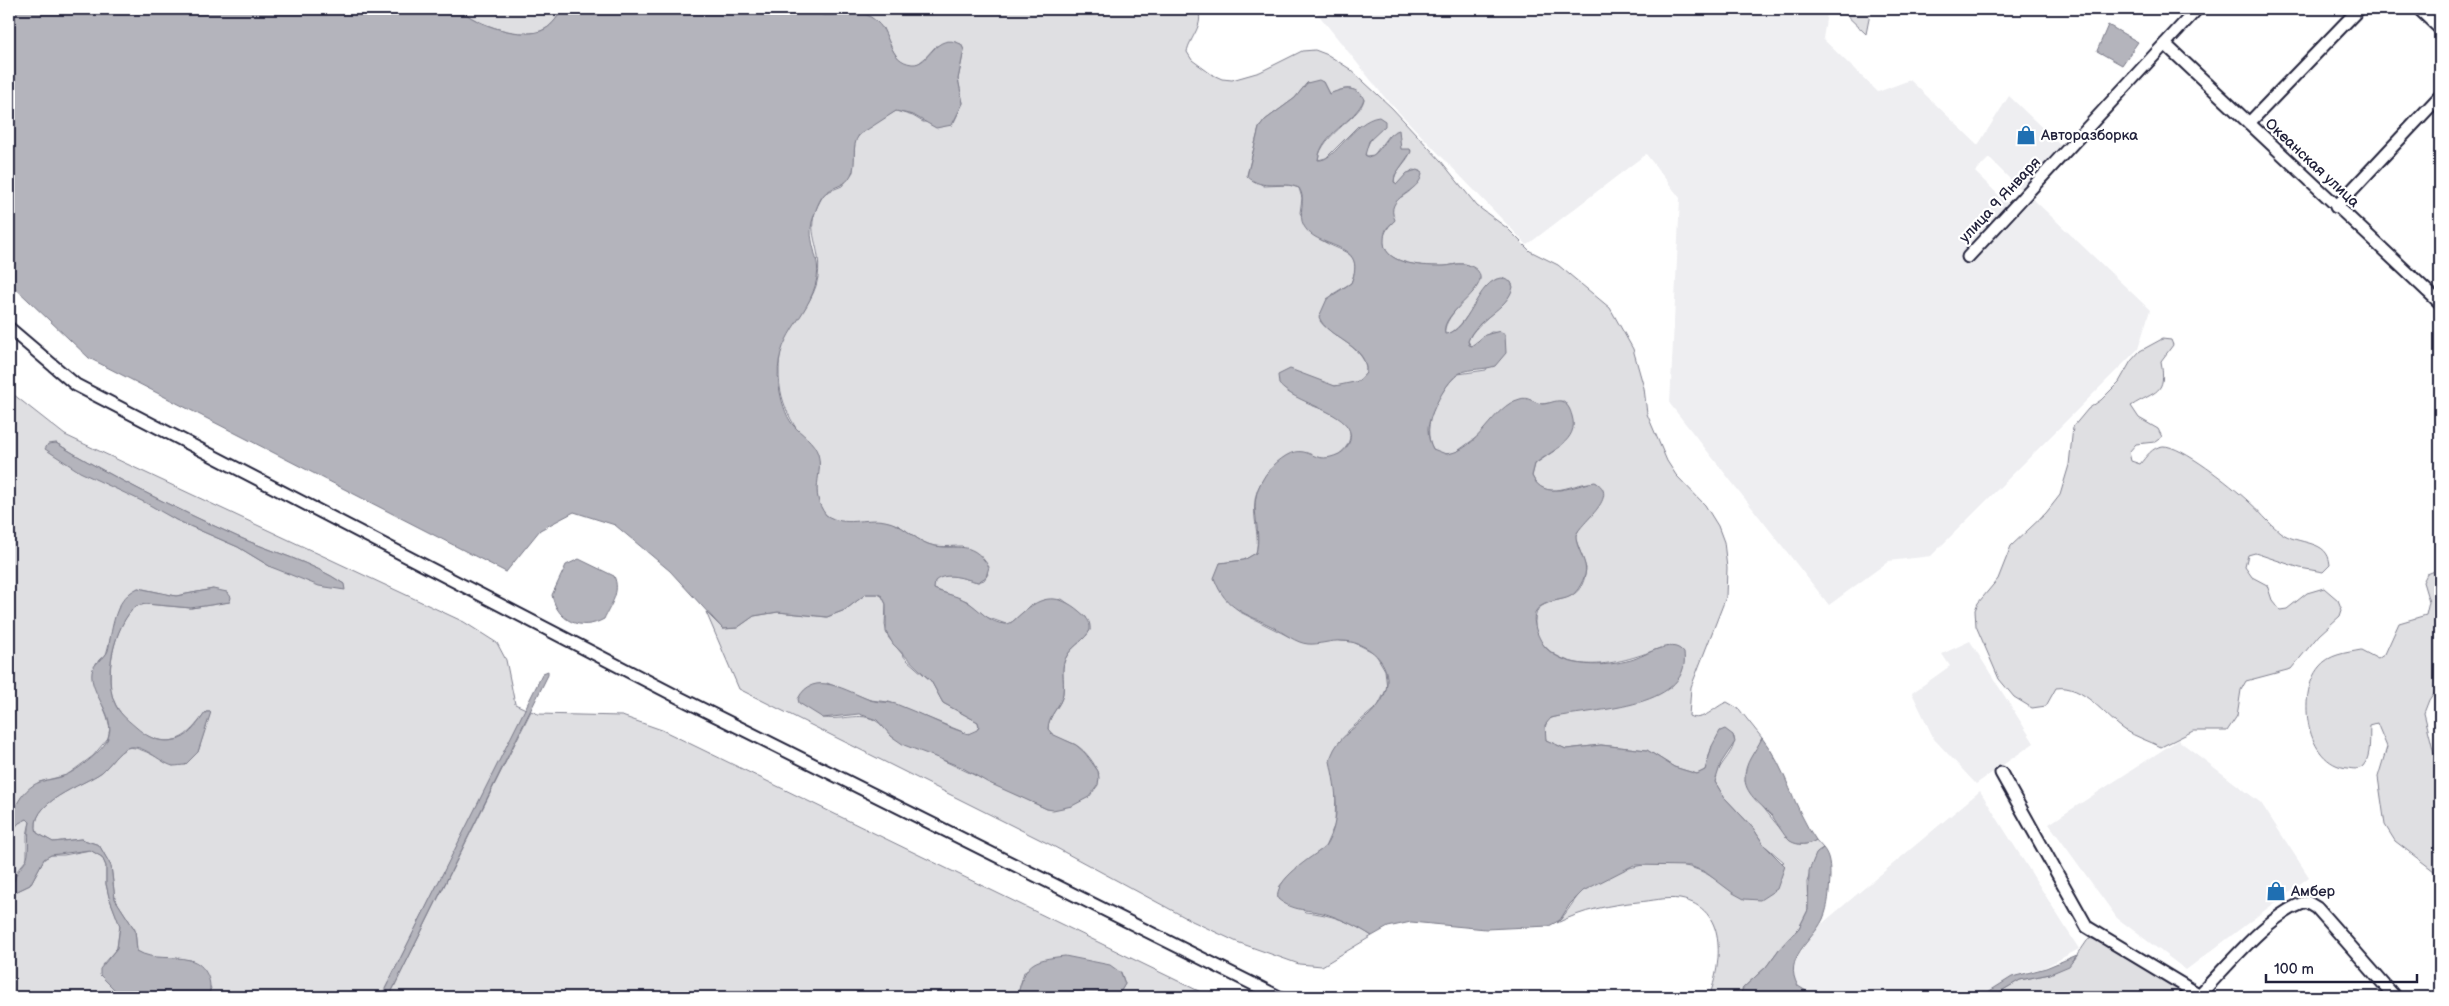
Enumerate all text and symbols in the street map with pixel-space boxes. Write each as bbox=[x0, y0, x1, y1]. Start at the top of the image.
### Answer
street label: Океанская улица bbox=[2261, 114, 2363, 212]
shop icon: Авторазборка bbox=[2015, 124, 2037, 146]
place label: Авторазборка bbox=[2040, 126, 2138, 145]
street label: улица 9 Января bbox=[1955, 153, 2045, 247]
shop icon: Амбер bbox=[2265, 880, 2287, 902]
place label: Амбер bbox=[2290, 882, 2336, 901]
scale bar bbox=[2266, 951, 2418, 983]
text: 100 m bbox=[2274, 960, 2314, 979]

